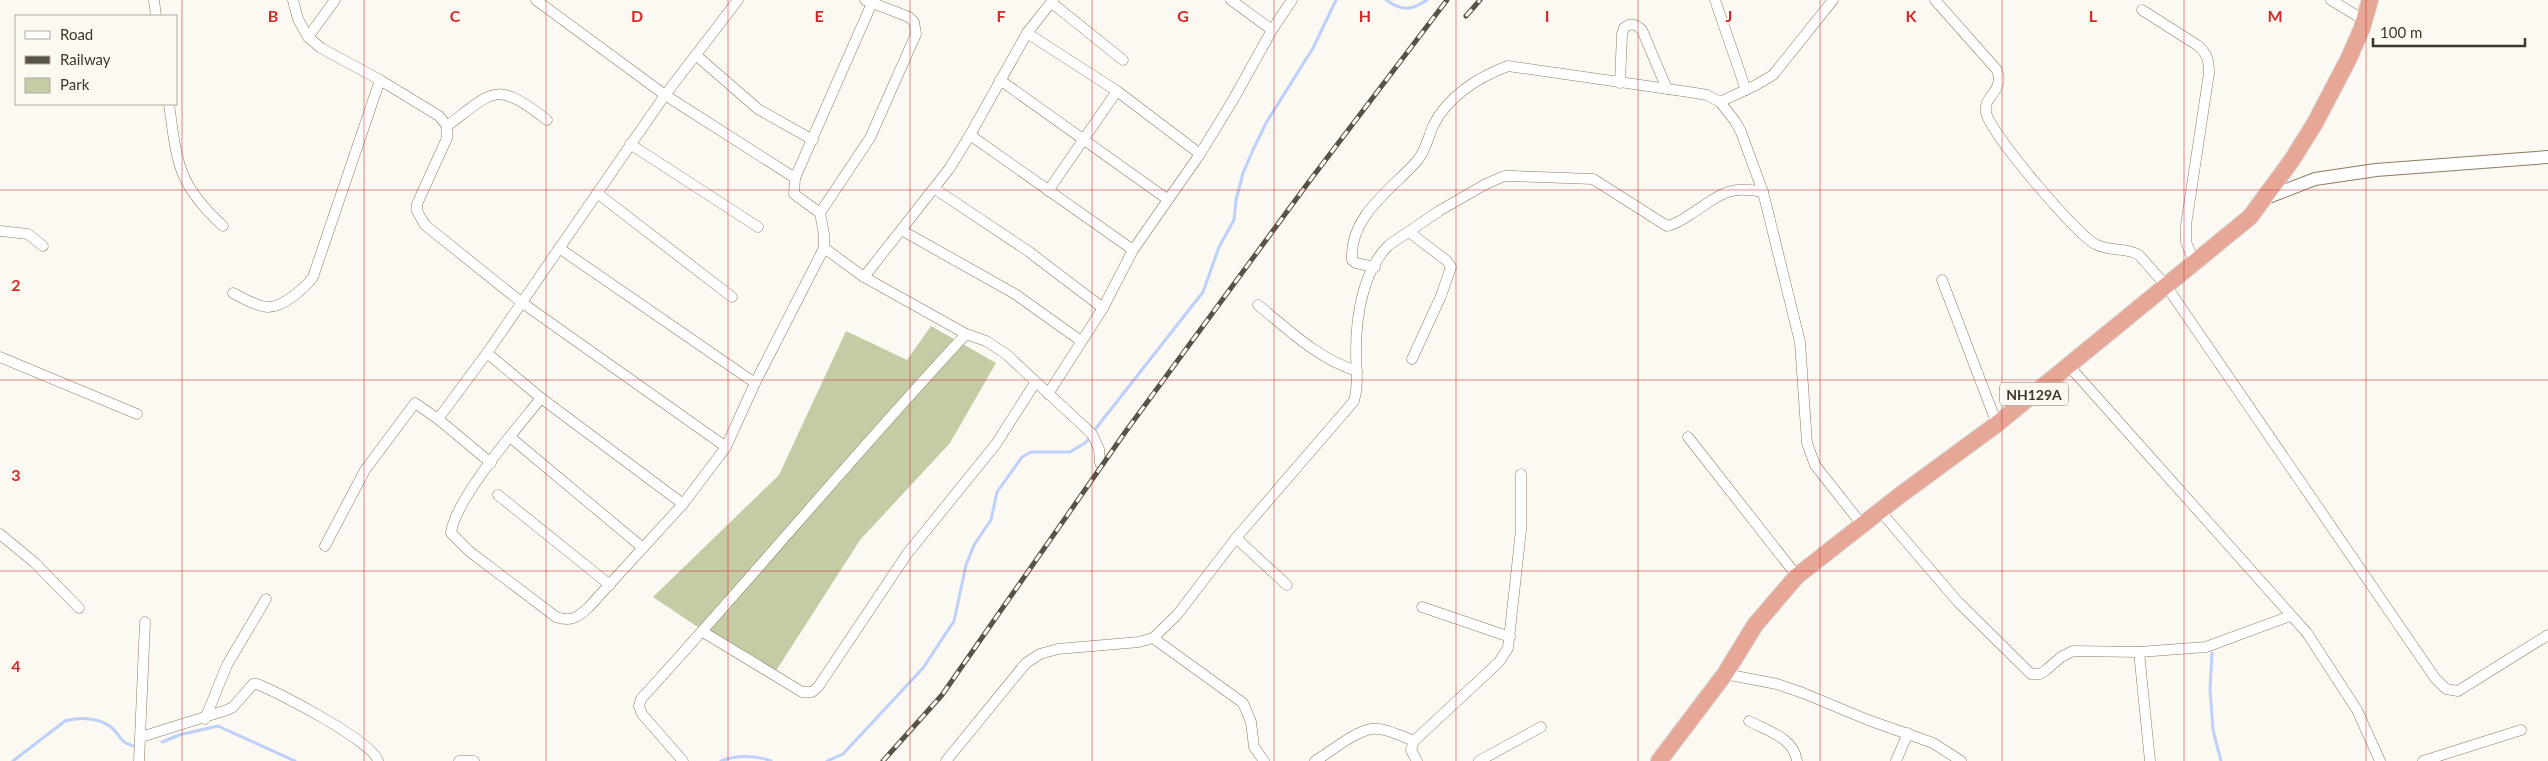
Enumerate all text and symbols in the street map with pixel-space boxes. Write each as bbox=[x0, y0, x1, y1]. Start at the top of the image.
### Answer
text: B bbox=[268, 6, 278, 25]
text: C bbox=[450, 6, 461, 25]
text: D bbox=[631, 6, 643, 25]
text: E bbox=[814, 6, 824, 25]
text: F bbox=[996, 6, 1006, 25]
text: G bbox=[1177, 6, 1189, 25]
text: H bbox=[1359, 6, 1371, 25]
text: I bbox=[1545, 6, 1549, 25]
text: J bbox=[1726, 6, 1732, 25]
text: K bbox=[1906, 6, 1918, 25]
text: L bbox=[2089, 6, 2098, 25]
text: M bbox=[2267, 6, 2283, 25]
legend bbox=[15, 15, 178, 105]
scale bar bbox=[2373, 15, 2526, 47]
text: 100 m bbox=[2380, 23, 2422, 41]
text: Road bbox=[60, 25, 93, 43]
text: Railway bbox=[60, 50, 111, 68]
text: Park bbox=[60, 75, 90, 93]
text: 2 bbox=[11, 275, 21, 294]
road number: NH129A bbox=[2000, 382, 2068, 406]
text: 3 bbox=[11, 465, 21, 484]
text: 4 bbox=[11, 656, 21, 675]

